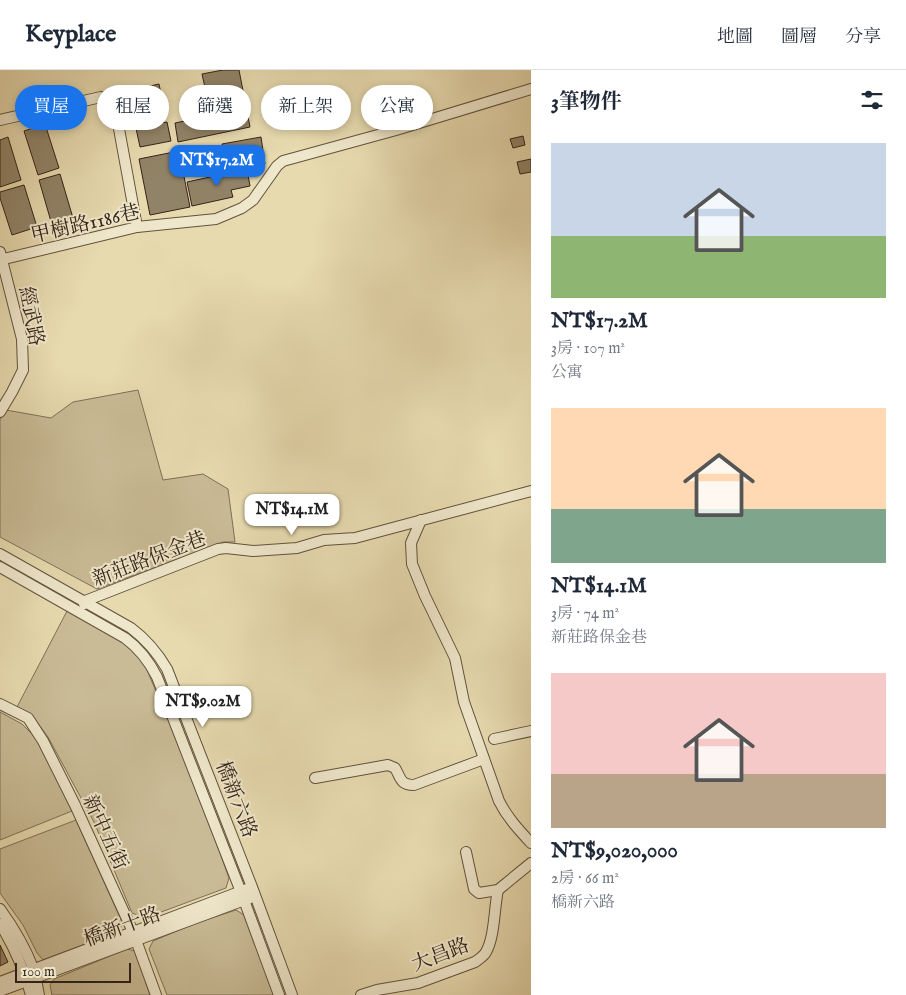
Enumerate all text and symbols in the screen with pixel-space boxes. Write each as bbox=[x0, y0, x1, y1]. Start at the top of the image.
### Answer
text: Keyplace bbox=[25, 19, 116, 50]
text: 地圖 bbox=[717, 26, 753, 49]
text: 圖層 bbox=[781, 26, 817, 49]
text: 分享 bbox=[845, 26, 881, 49]
chip: 買屋 bbox=[15, 85, 87, 130]
chip: 租屋 bbox=[97, 85, 169, 130]
chip: 篩選 bbox=[179, 85, 251, 130]
chip: 新上架 bbox=[261, 85, 351, 130]
chip: 公寓 bbox=[361, 85, 433, 130]
icon: filters bbox=[858, 86, 886, 114]
text: 3筆物件 bbox=[551, 89, 622, 116]
pin: NT$17.2M bbox=[165, 144, 269, 187]
text: NT$17.2M bbox=[180, 151, 254, 171]
icon: home bbox=[674, 175, 764, 265]
street label: 甲樹路1186巷 bbox=[28, 200, 142, 249]
street label: 經武路 bbox=[13, 284, 49, 348]
text: NT$17.2M bbox=[551, 308, 648, 335]
text: 3房 · 107 m² bbox=[551, 339, 625, 359]
text: 公寓 bbox=[551, 363, 583, 383]
icon: home bbox=[674, 440, 764, 530]
pin: NT$14.1M bbox=[240, 494, 344, 536]
text: NT$14.1M bbox=[256, 500, 328, 520]
street label: 新莊路保金巷 bbox=[89, 526, 210, 593]
text: NT$14.1M bbox=[551, 573, 647, 600]
text: 3房 · 74 m² bbox=[551, 604, 619, 624]
text: 新莊路保金巷 bbox=[551, 628, 647, 648]
pin: NT$9.02M bbox=[151, 686, 255, 728]
text: NT$9.02M bbox=[165, 692, 241, 712]
icon: home bbox=[674, 705, 764, 795]
street label: 橋新六路 bbox=[210, 758, 262, 841]
street label: 新中五街 bbox=[76, 791, 133, 874]
text: NT$9,020,000 bbox=[551, 838, 678, 865]
text: 2房 · 66 m² bbox=[551, 869, 619, 889]
text: 橋新六路 bbox=[551, 893, 615, 913]
street label: 橋新十路 bbox=[81, 902, 164, 953]
street label: 大昌路 bbox=[408, 933, 473, 978]
scale bar bbox=[15, 960, 131, 983]
text: 100 m bbox=[22, 963, 55, 981]

